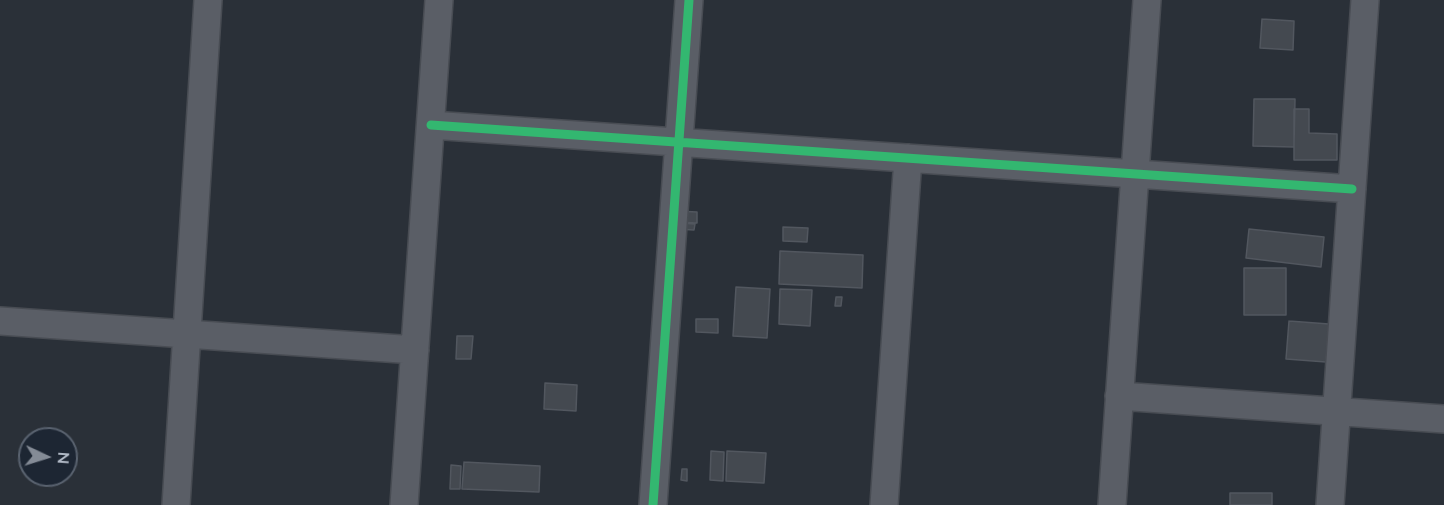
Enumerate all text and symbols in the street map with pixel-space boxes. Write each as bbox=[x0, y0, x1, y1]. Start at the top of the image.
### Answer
north arrow bbox=[18, 427, 78, 487]
text: N bbox=[55, 451, 74, 465]

